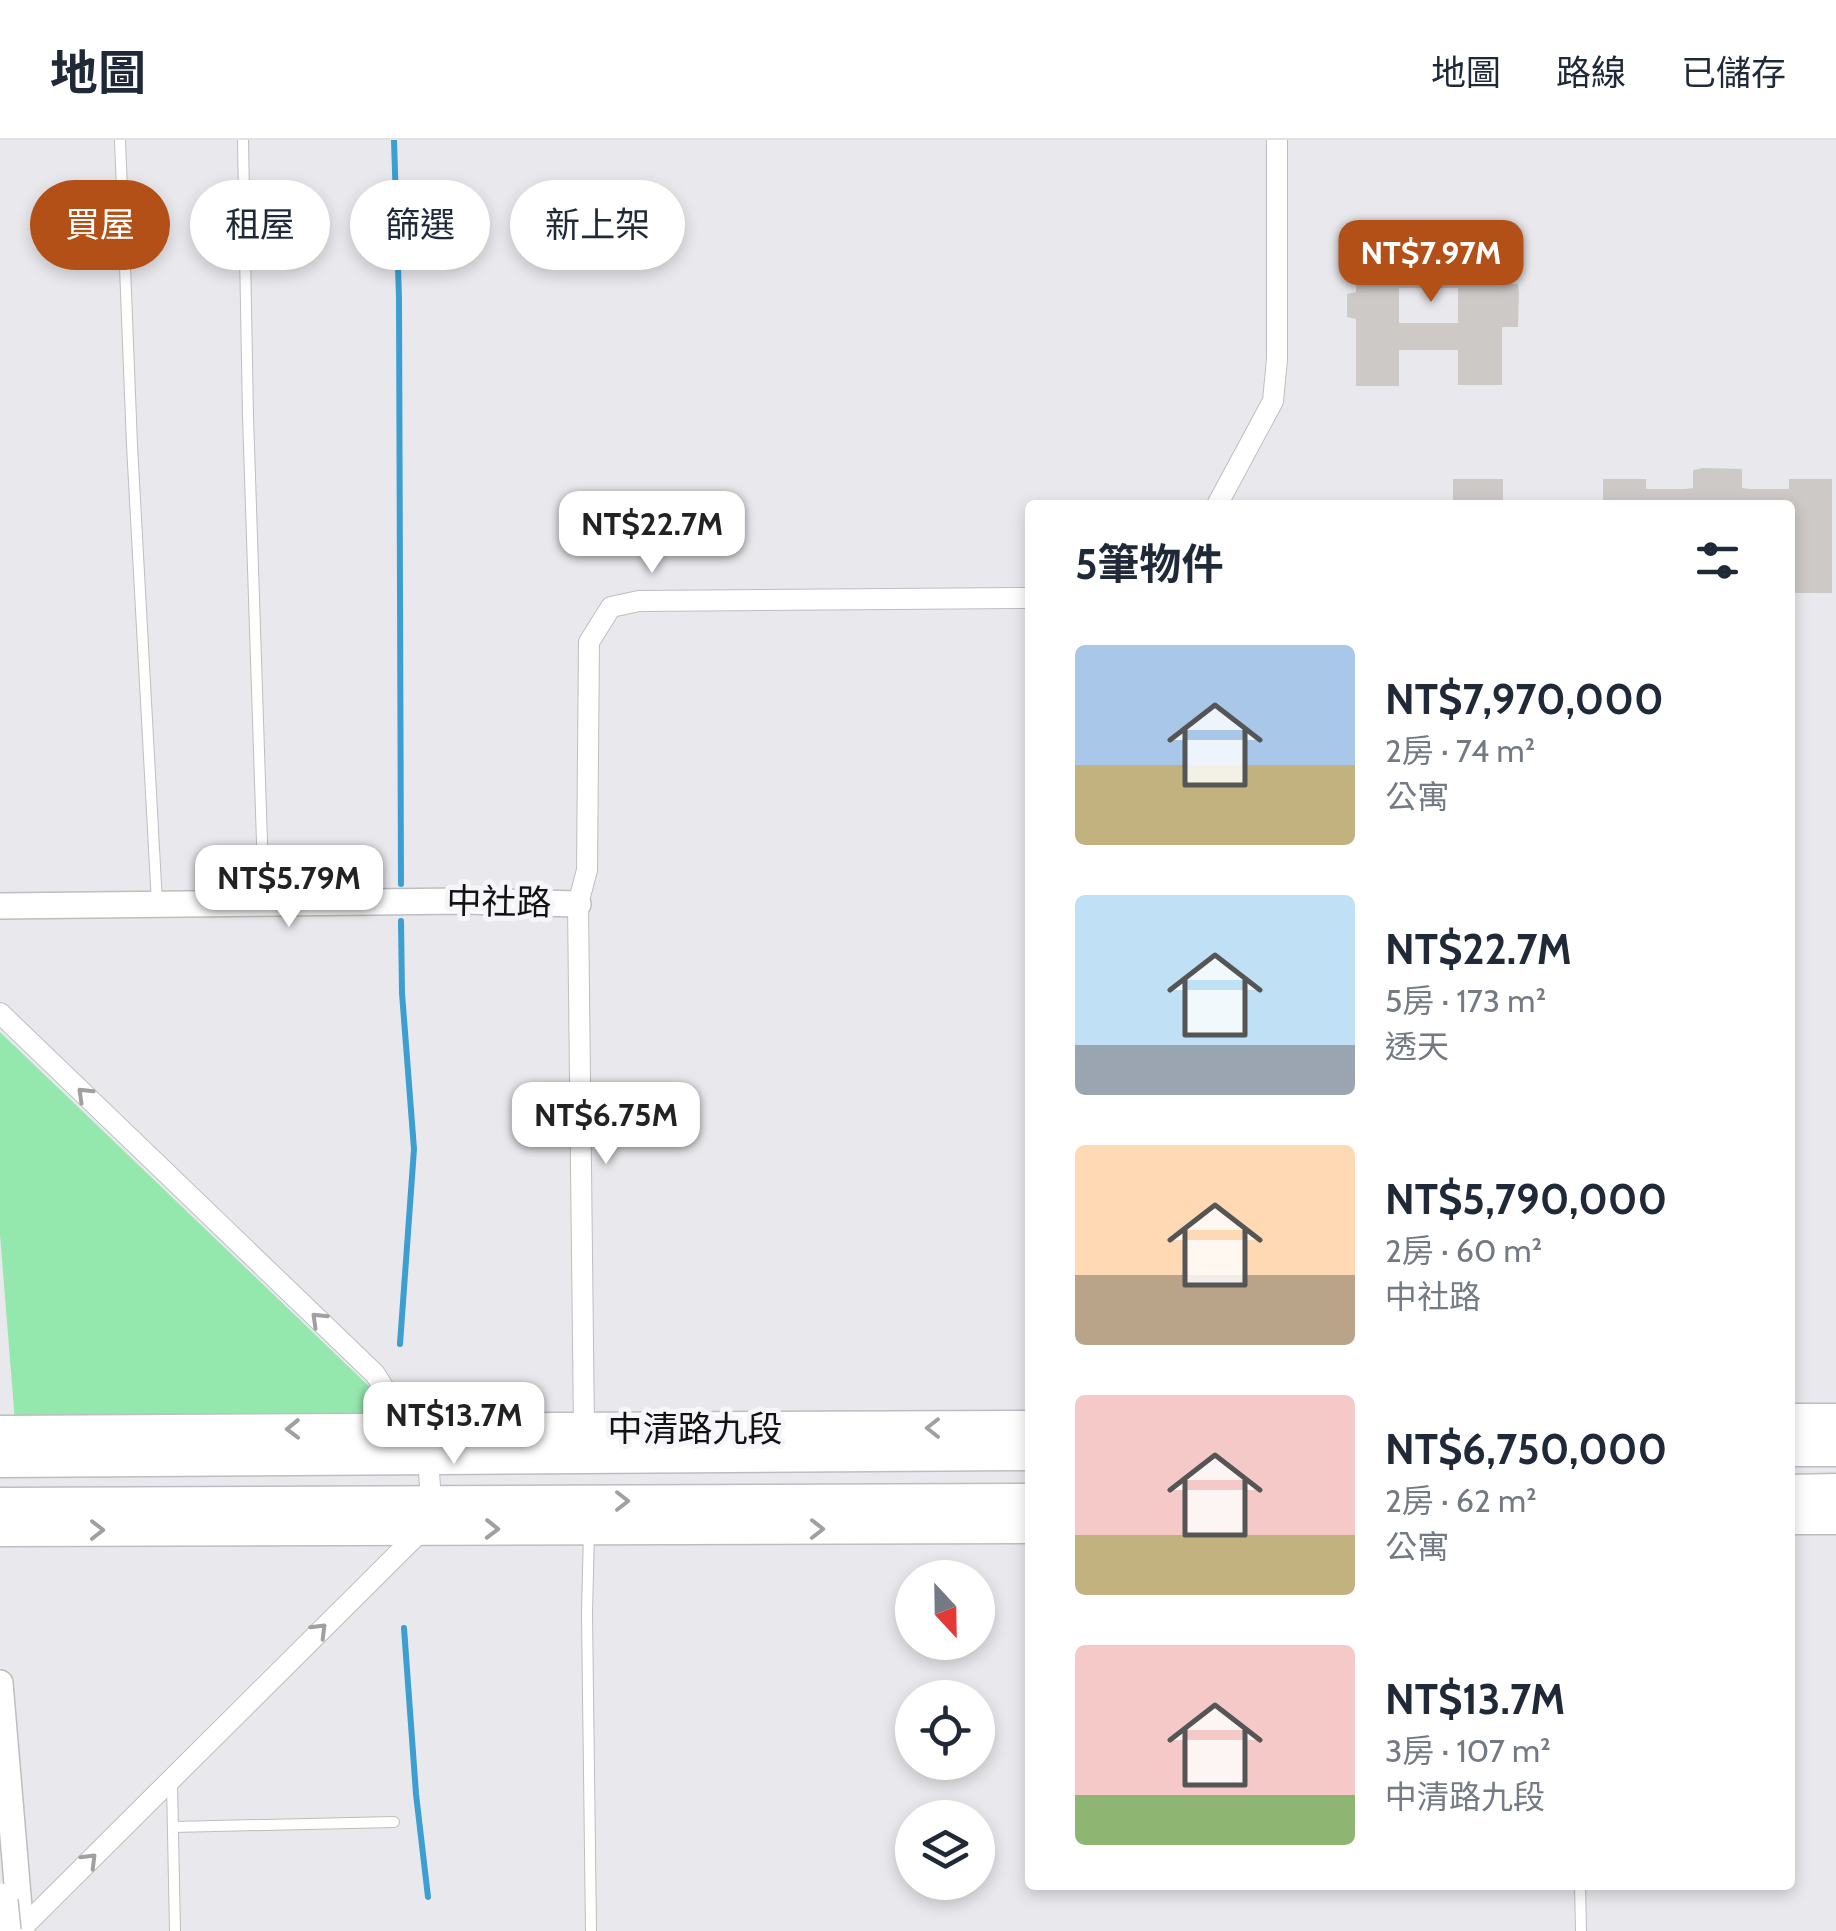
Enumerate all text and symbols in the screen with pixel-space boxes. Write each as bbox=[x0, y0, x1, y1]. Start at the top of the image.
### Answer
text: 地圖 bbox=[50, 44, 146, 102]
text: 地圖 bbox=[1431, 51, 1501, 94]
text: 路線 bbox=[1556, 51, 1626, 94]
text: 已儲存 bbox=[1681, 51, 1786, 94]
chip: 買屋 bbox=[30, 180, 170, 270]
chip: 租屋 bbox=[190, 180, 330, 270]
chip: 篩選 bbox=[350, 180, 490, 270]
chip: 新上架 bbox=[510, 180, 685, 270]
pin: NT$7.97M bbox=[1328, 220, 1534, 305]
text: NT$7.97M bbox=[1360, 233, 1502, 272]
pin: NT$22.7M bbox=[549, 491, 755, 576]
text: NT$22.7M bbox=[581, 504, 723, 543]
icon: filters bbox=[1690, 533, 1745, 588]
text: 5筆物件 bbox=[1075, 538, 1224, 590]
text: NT$7,970,000 bbox=[1385, 673, 1664, 725]
icon: home bbox=[1155, 685, 1275, 805]
text: 2房 · 74 m² bbox=[1385, 731, 1535, 770]
text: 公寓 bbox=[1385, 777, 1449, 816]
pin: NT$5.79M bbox=[186, 845, 392, 930]
text: NT$5.79M bbox=[217, 858, 361, 897]
street label: 中社路 bbox=[446, 879, 552, 924]
text: NT$22.7M bbox=[1385, 923, 1572, 975]
icon: home bbox=[1155, 935, 1275, 1055]
text: 5房 · 173 m² bbox=[1385, 981, 1546, 1020]
text: 透天 bbox=[1385, 1027, 1449, 1066]
pin: NT$6.75M bbox=[503, 1082, 709, 1167]
one-way arrow bbox=[77, 1087, 96, 1105]
text: NT$6.75M bbox=[534, 1095, 678, 1134]
text: NT$5,790,000 bbox=[1385, 1173, 1667, 1225]
icon: home bbox=[1155, 1185, 1275, 1305]
text: 2房 · 60 m² bbox=[1385, 1231, 1542, 1270]
text: 中社路 bbox=[1385, 1277, 1481, 1316]
one-way arrow bbox=[311, 1313, 330, 1331]
pin: NT$13.7M bbox=[351, 1382, 557, 1467]
text: NT$13.7M bbox=[385, 1395, 523, 1434]
street label: 中清路九段 bbox=[607, 1407, 783, 1450]
one-way arrow bbox=[924, 1417, 940, 1438]
one-way arrow bbox=[284, 1418, 300, 1440]
text: NT$6,750,000 bbox=[1385, 1423, 1667, 1475]
icon: home bbox=[1155, 1435, 1275, 1555]
text: 2房 · 62 m² bbox=[1385, 1481, 1537, 1520]
one-way arrow bbox=[616, 1490, 631, 1512]
one-way arrow bbox=[486, 1518, 501, 1540]
one-way arrow bbox=[810, 1518, 826, 1540]
one-way arrow bbox=[90, 1519, 106, 1541]
text: 公寓 bbox=[1385, 1527, 1449, 1566]
north arrow bbox=[895, 1560, 995, 1660]
map controls bbox=[895, 1560, 995, 1900]
one-way arrow bbox=[309, 1624, 327, 1642]
text: NT$13.7M bbox=[1385, 1673, 1565, 1725]
button: locate bbox=[895, 1680, 995, 1780]
icon: home bbox=[1155, 1685, 1275, 1805]
text: 3房 · 107 m² bbox=[1385, 1731, 1551, 1770]
text: 中清路九段 bbox=[1385, 1777, 1545, 1816]
button: layers bbox=[895, 1800, 995, 1900]
one-way arrow bbox=[78, 1853, 96, 1871]

